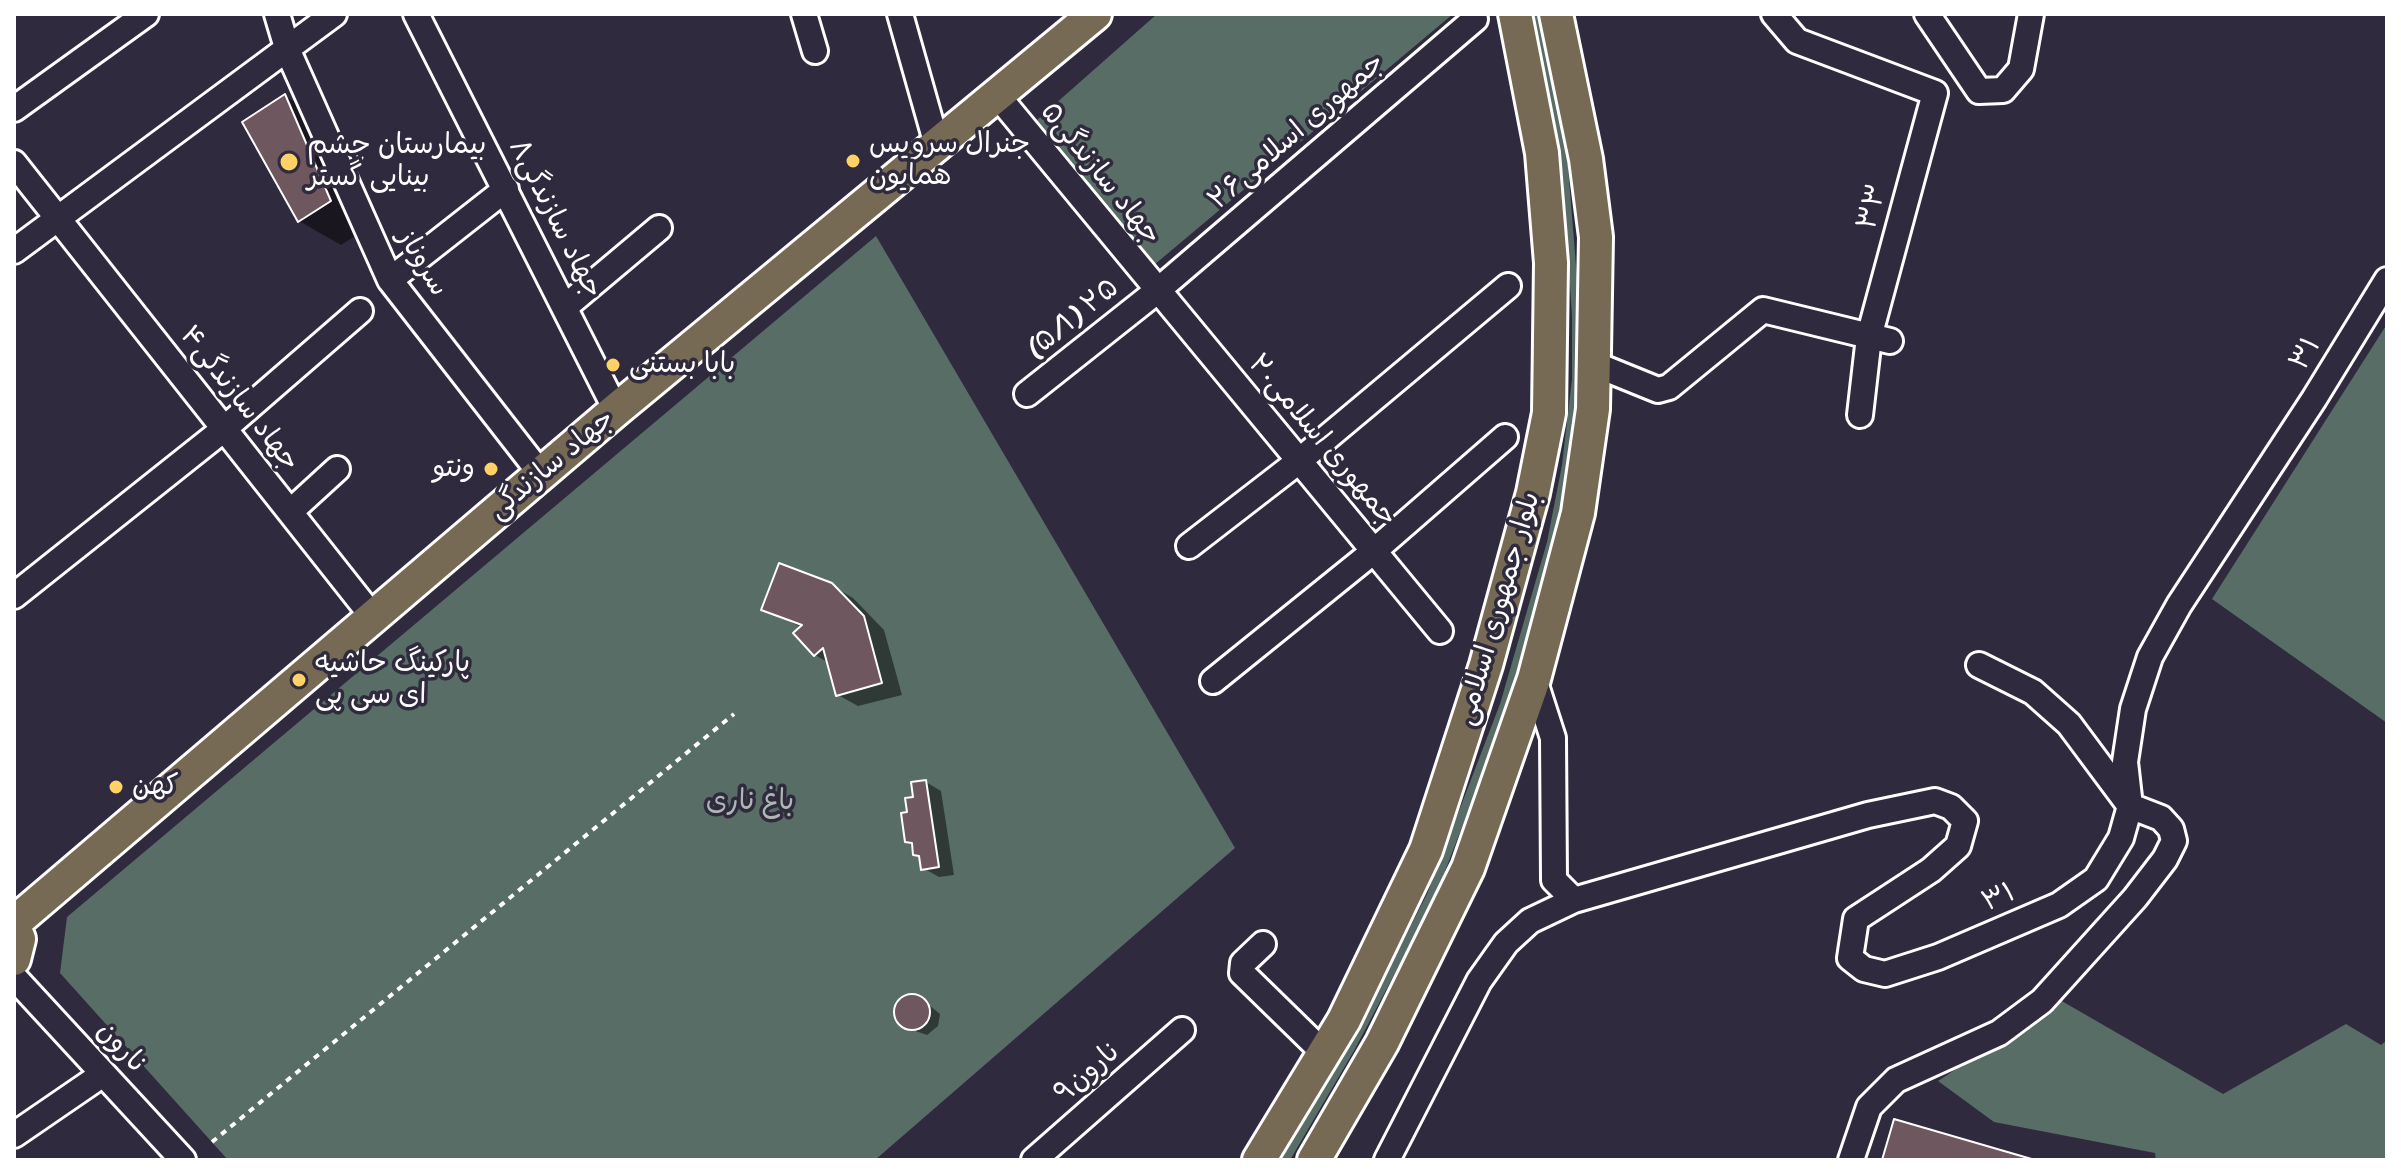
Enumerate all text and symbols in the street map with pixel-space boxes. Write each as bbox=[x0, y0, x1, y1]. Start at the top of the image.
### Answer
street label: جمهوری اسلامی۲۶ bbox=[1202, 46, 1392, 218]
street label: جهاد سازندگی۵ bbox=[1032, 96, 1168, 252]
place label: جنرال سرویس همایون bbox=[869, 128, 1030, 194]
place label: بیمارستان چشم بینایی گستر bbox=[307, 129, 486, 195]
street label: جهاد سازندگی۸ bbox=[501, 134, 609, 304]
marker: بیمارستان چشم بینایی گستر bbox=[278, 151, 300, 173]
marker: جنرال سرویس همایون bbox=[844, 152, 862, 170]
street label: ۳۳ bbox=[1851, 181, 1895, 233]
street label: سروناز bbox=[389, 223, 455, 303]
street label: (۵/۱) ۲۵ bbox=[1020, 272, 1126, 366]
street label: جهاد سازندگی۴ bbox=[172, 320, 306, 478]
street label: ۳۱ bbox=[2283, 331, 2329, 377]
place label: بابا بستنی bbox=[629, 348, 735, 382]
street label: جمهوری اسلامی۲۰ bbox=[1240, 348, 1404, 534]
marker: بابا بستنی bbox=[604, 356, 622, 374]
street label: جهاد سازندگی bbox=[482, 403, 622, 527]
place label: ونتو bbox=[433, 452, 475, 486]
marker: ونتو bbox=[482, 460, 500, 478]
street label: بلوار جمهوری اسلامی bbox=[1450, 488, 1548, 730]
place label: پارکینگ حاشیه ای سی پی bbox=[315, 647, 470, 713]
marker: پارکینگ حاشیه ای سی پی bbox=[290, 671, 308, 689]
place label: کهن bbox=[132, 770, 179, 804]
marker: کهن bbox=[107, 778, 125, 796]
park label: باغ ناری bbox=[706, 785, 794, 819]
street label: ۳۱ bbox=[1977, 876, 2021, 920]
street label: نارون bbox=[89, 1015, 153, 1081]
street label: نارون۹ bbox=[1048, 1035, 1128, 1111]

